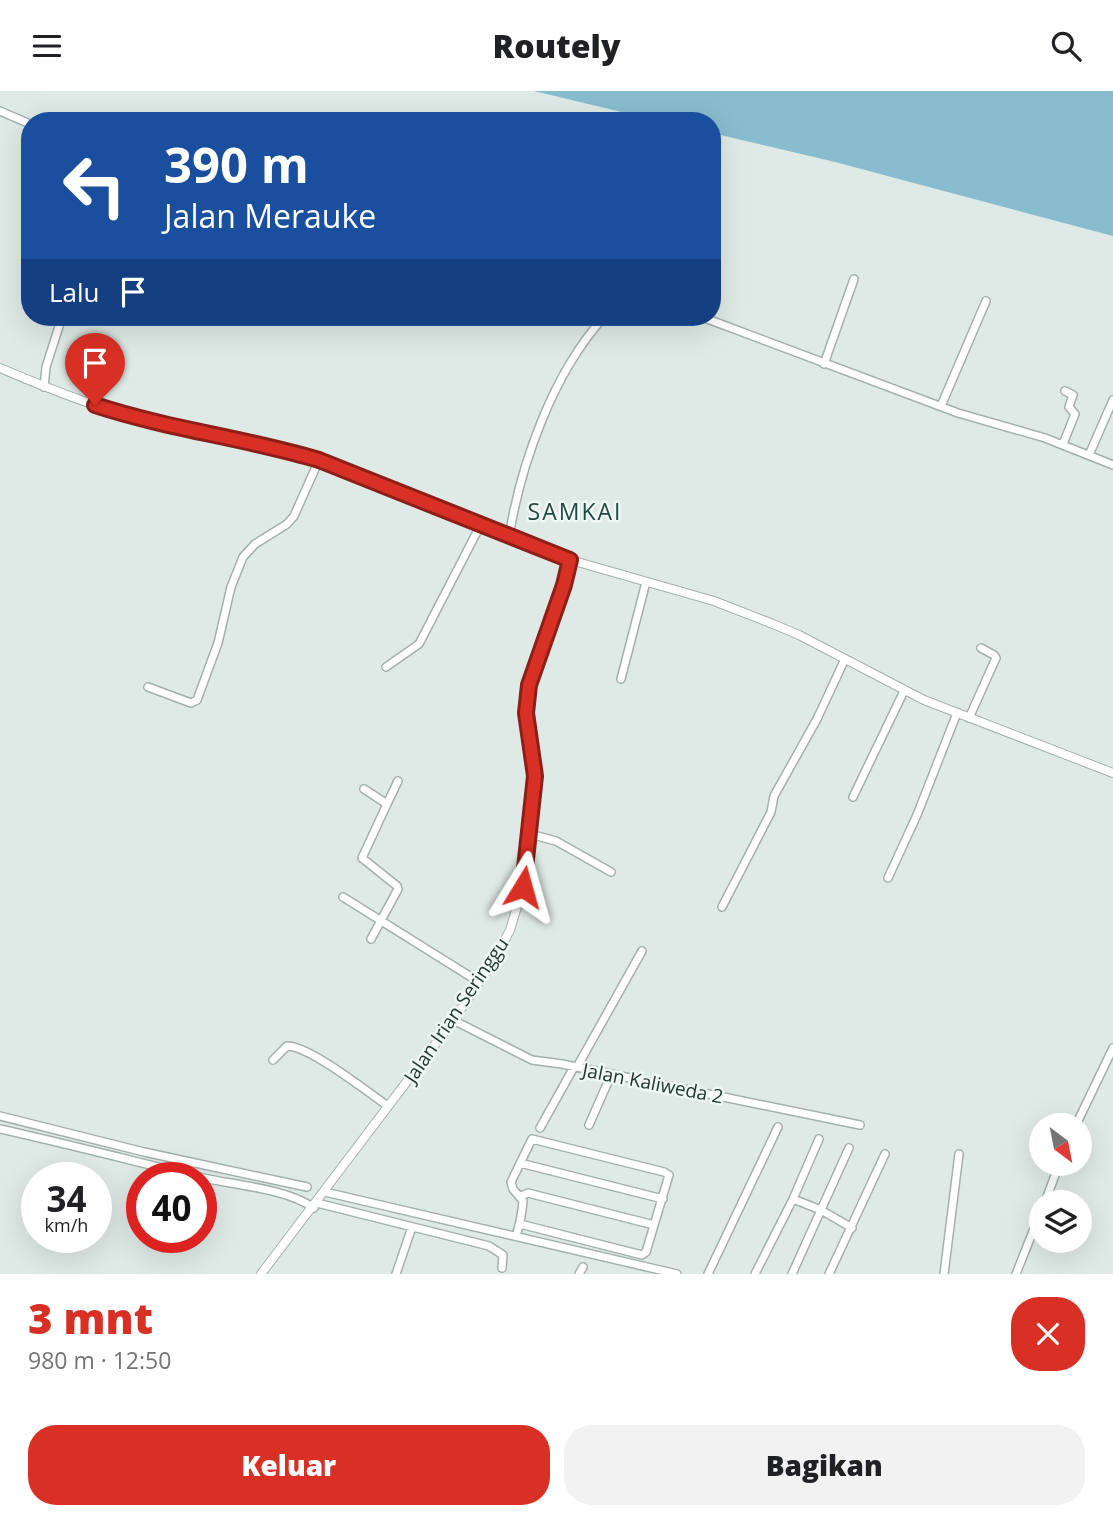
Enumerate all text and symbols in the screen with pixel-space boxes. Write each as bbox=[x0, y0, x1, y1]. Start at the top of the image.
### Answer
text: Routely bbox=[493, 24, 620, 67]
icon: menu bbox=[28, 27, 66, 65]
icon: search bbox=[1047, 27, 1085, 65]
text: 390 m bbox=[164, 131, 309, 197]
icon: left bbox=[49, 140, 140, 231]
text: Jalan Merauke bbox=[164, 194, 376, 237]
icon: arrive bbox=[114, 273, 152, 311]
text: Lalu bbox=[49, 274, 100, 310]
pin bbox=[65, 333, 125, 405]
icon: arrive bbox=[76, 344, 114, 382]
district label: SAMKAI bbox=[528, 495, 622, 527]
position arrow bbox=[486, 850, 560, 924]
street label: Jalan Irian Seringgu bbox=[397, 932, 514, 1089]
street label: Jalan Kaliweda 2 bbox=[578, 1056, 726, 1109]
north arrow bbox=[1029, 1113, 1092, 1176]
map controls bbox=[1029, 1113, 1092, 1253]
speed limit sign: 40 bbox=[126, 1162, 217, 1253]
text: 34 bbox=[46, 1175, 87, 1222]
button: layers bbox=[1029, 1190, 1092, 1253]
text: km/h bbox=[45, 1213, 88, 1237]
text: 3 mnt bbox=[28, 1289, 153, 1346]
button: close bbox=[1011, 1297, 1085, 1371]
text: 980 m · 12:50 bbox=[28, 1344, 171, 1376]
button: Keluar bbox=[28, 1425, 550, 1505]
button: Bagikan bbox=[564, 1425, 1085, 1505]

